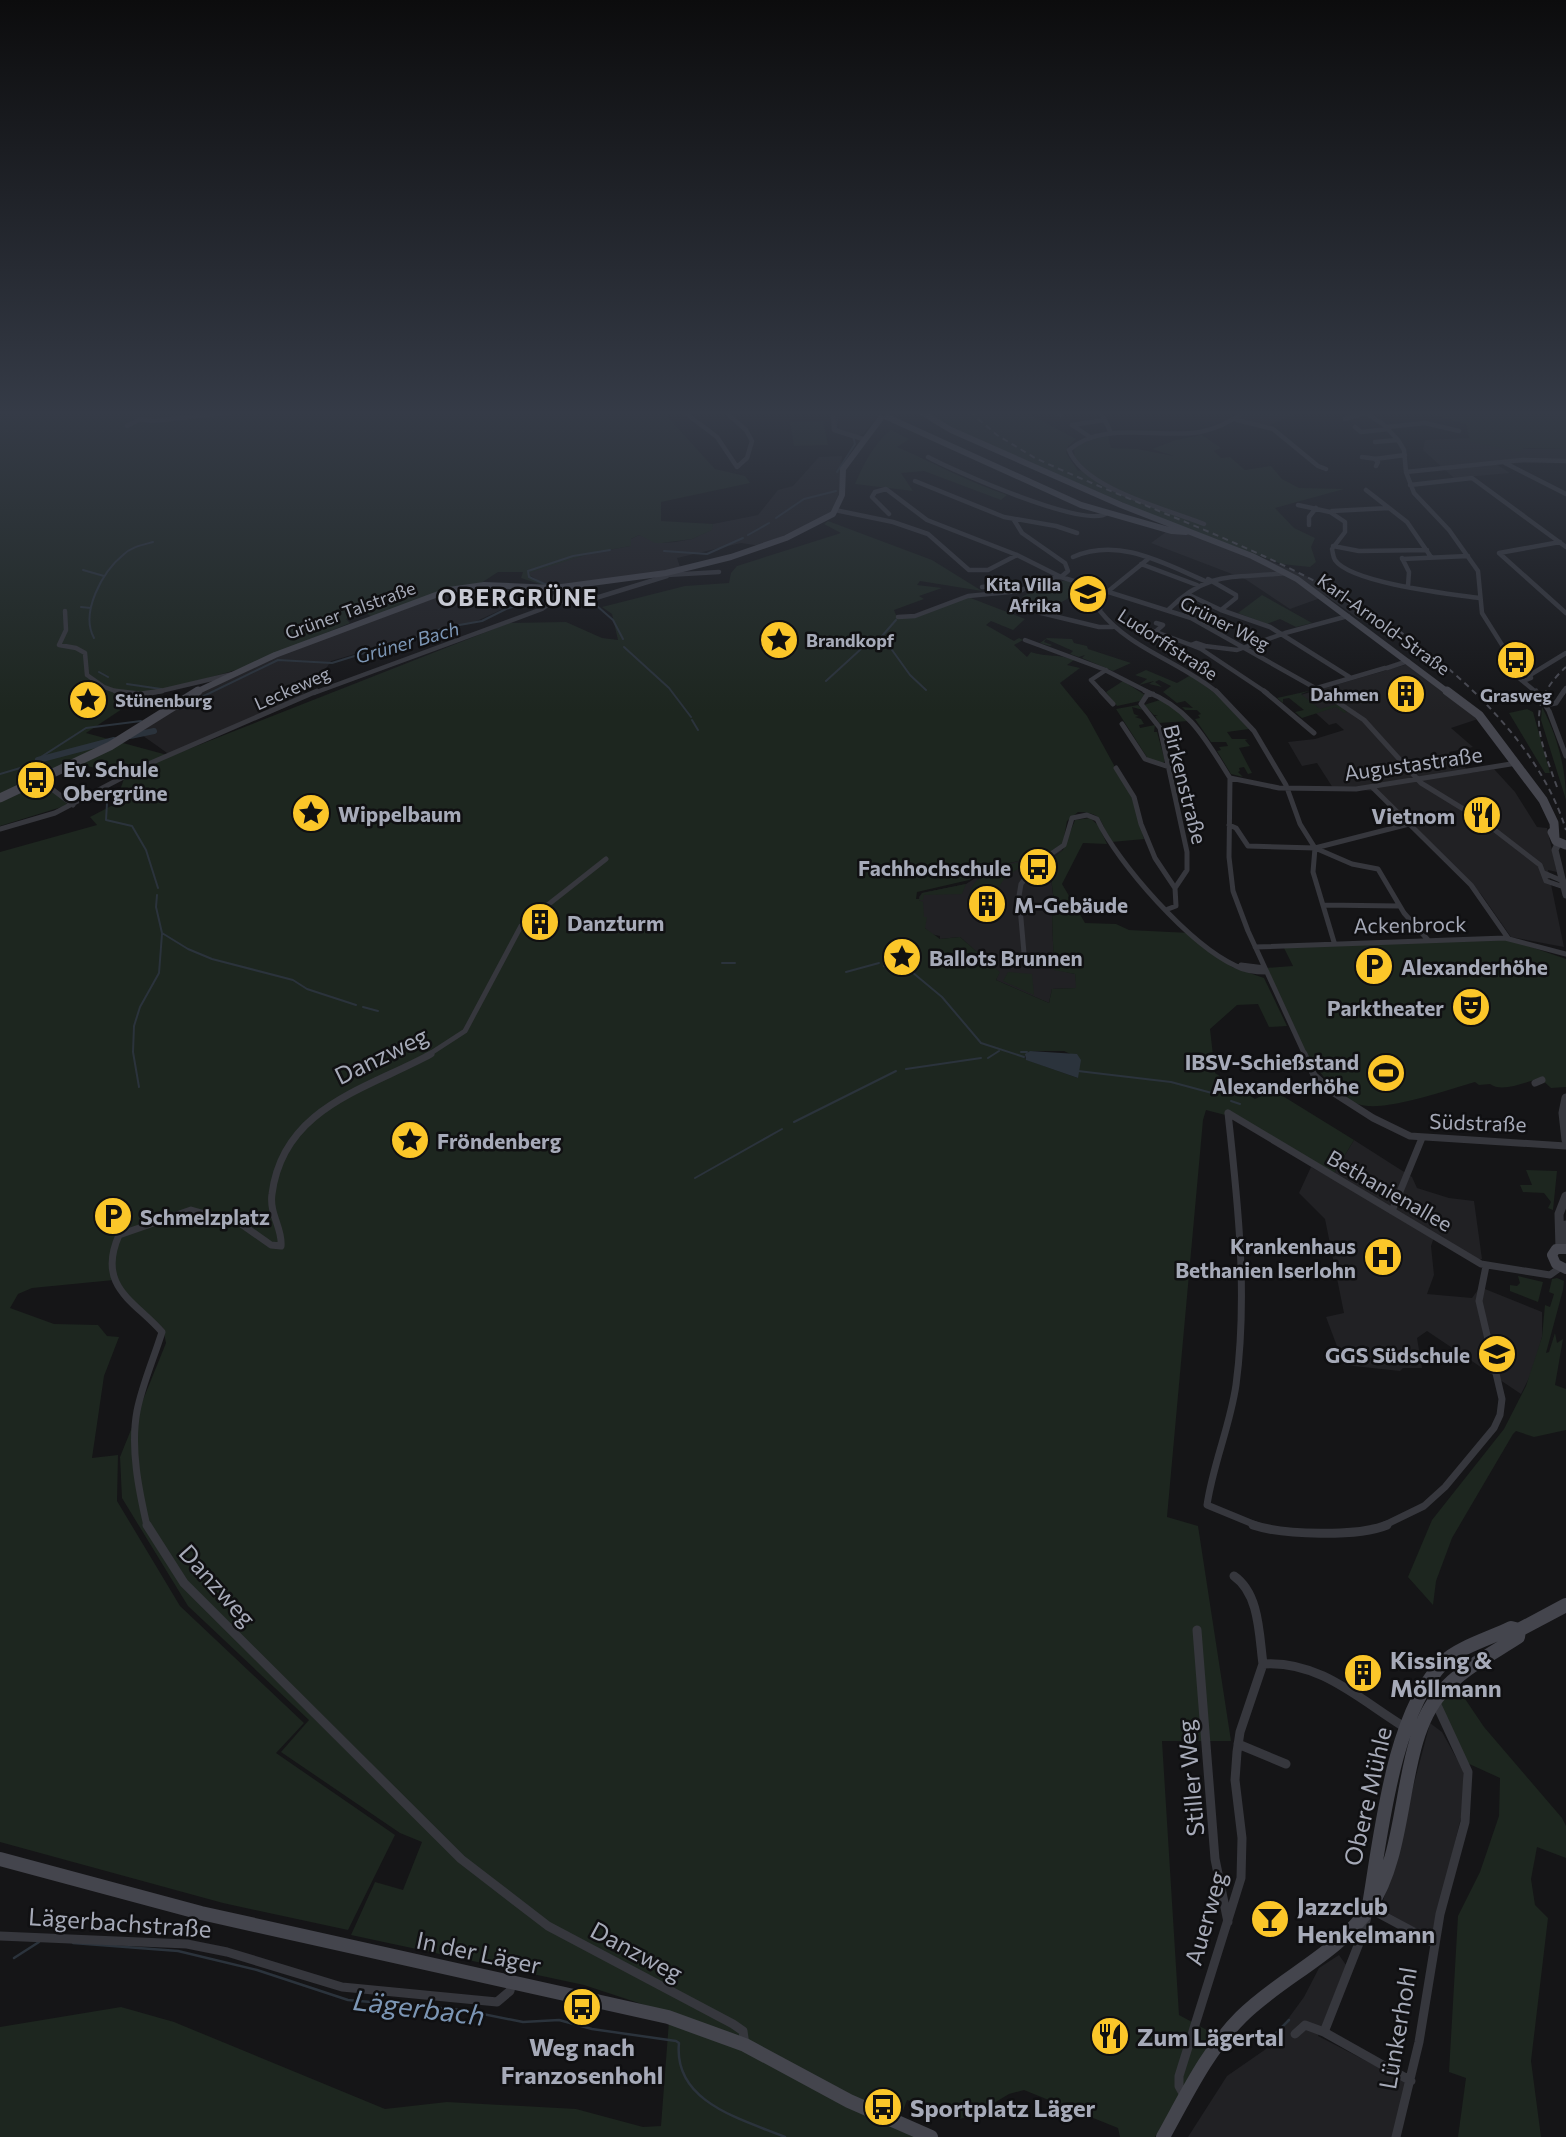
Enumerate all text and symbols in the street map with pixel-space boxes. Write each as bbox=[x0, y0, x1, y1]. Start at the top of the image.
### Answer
street label: Karl-Arnold-Straße bbox=[1313, 569, 1455, 679]
place label: Kita Villa Afrika bbox=[986, 573, 1061, 616]
school or university icon: Kita Villa Afrika bbox=[1067, 573, 1109, 615]
street label: Grüner Talstraße bbox=[282, 576, 418, 644]
district label: OBERGRÜNE bbox=[438, 583, 599, 611]
street label: Grüner Weg bbox=[1177, 591, 1274, 655]
street label: Ludorffstraße bbox=[1114, 604, 1222, 684]
water label: Grüner Bach bbox=[353, 616, 462, 668]
place icon: Brandkopf bbox=[758, 619, 800, 661]
place label: Brandkopf bbox=[806, 629, 895, 651]
bus stop icon: Grasweg bbox=[1495, 639, 1537, 681]
street label: Leckeweg bbox=[251, 661, 334, 714]
building icon: Dahmen bbox=[1385, 673, 1427, 715]
place icon: Stünenburg bbox=[67, 679, 109, 721]
place label: Dahmen bbox=[1310, 683, 1379, 705]
place label: Grasweg bbox=[1480, 684, 1552, 706]
place label: Stünenburg bbox=[115, 689, 212, 711]
street label: Birkenstraße bbox=[1159, 722, 1213, 846]
street label: Augustastraße bbox=[1342, 741, 1484, 785]
place label: Ev. Schule Obergrüne bbox=[63, 756, 168, 805]
bus stop icon: Ev. Schule Obergrüne bbox=[15, 759, 57, 801]
place icon: Wippelbaum bbox=[290, 792, 332, 834]
restaurant icon: Vietnom bbox=[1461, 794, 1503, 836]
place label: Wippelbaum bbox=[338, 801, 461, 826]
place label: Vietnom bbox=[1371, 803, 1455, 828]
bus stop icon: Fachhochschule bbox=[1017, 846, 1059, 888]
place label: Fachhochschule bbox=[858, 855, 1011, 880]
building icon: M-Gebäude bbox=[966, 883, 1008, 925]
place label: M-Gebäude bbox=[1014, 892, 1128, 917]
building icon: Danzturm bbox=[519, 901, 561, 943]
place label: Danzturm bbox=[567, 910, 664, 935]
street label: Ackenbrock bbox=[1353, 911, 1467, 937]
place icon: Ballots Brunnen bbox=[881, 936, 923, 978]
place label: Ballots Brunnen bbox=[929, 945, 1083, 970]
parking icon: Alexanderhöhe bbox=[1353, 945, 1395, 987]
place label: Alexanderhöhe bbox=[1401, 954, 1548, 979]
theatre icon: Parktheater bbox=[1450, 986, 1492, 1028]
place label: Parktheater bbox=[1327, 995, 1444, 1020]
street label: Danzweg bbox=[330, 1020, 432, 1090]
place label: IBSV-Schießstand Alexanderhöhe bbox=[1185, 1049, 1359, 1098]
sports icon: IBSV-Schießstand Alexanderhöhe bbox=[1365, 1052, 1407, 1094]
street label: Südstraße bbox=[1429, 1108, 1527, 1136]
place icon: Fröndenberg bbox=[389, 1119, 431, 1161]
place label: Fröndenberg bbox=[437, 1128, 562, 1153]
street label: Bethanienallee bbox=[1323, 1144, 1457, 1236]
parking icon: Schmelzplatz bbox=[92, 1195, 134, 1237]
place label: Schmelzplatz bbox=[140, 1204, 270, 1229]
place label: Krankenhaus Bethanien Iserlohn bbox=[1175, 1233, 1356, 1282]
hospital icon: Krankenhaus Bethanien Iserlohn bbox=[1362, 1236, 1404, 1278]
school or university icon: GGS Südschule bbox=[1476, 1333, 1518, 1375]
place label: GGS Südschule bbox=[1325, 1342, 1470, 1367]
street label: Danzweg bbox=[174, 1538, 262, 1632]
place label: Kissing & Möllmann bbox=[1390, 1645, 1502, 1702]
building icon: Kissing & Möllmann bbox=[1342, 1652, 1384, 1694]
street label: Stiller Weg bbox=[1170, 1718, 1210, 1838]
street label: Obere Mühle bbox=[1337, 1724, 1397, 1868]
street label: Auerweg bbox=[1178, 1868, 1232, 1968]
place label: Jazzclub Henkelmann bbox=[1297, 1891, 1435, 1948]
bar icon: Jazzclub Henkelmann bbox=[1249, 1898, 1291, 1940]
street label: Lägerbachstraße bbox=[28, 1901, 212, 1943]
street label: Danzweg bbox=[586, 1915, 688, 1987]
street label: In der Läger bbox=[414, 1925, 545, 1979]
street label: Lünkerhohl bbox=[1372, 1965, 1422, 2091]
water label: Lägerbach bbox=[351, 1982, 487, 2032]
bus stop icon: Weg nach Franzosenhohl bbox=[561, 1986, 603, 2028]
restaurant icon: Zum Lägertal bbox=[1089, 2015, 1131, 2057]
place label: Zum Lägertal bbox=[1137, 2022, 1284, 2051]
place label: Weg nach Franzosenhohl bbox=[501, 2032, 663, 2089]
bus stop icon: Sportplatz Läger bbox=[862, 2086, 904, 2128]
place label: Sportplatz Läger bbox=[910, 2093, 1096, 2122]

